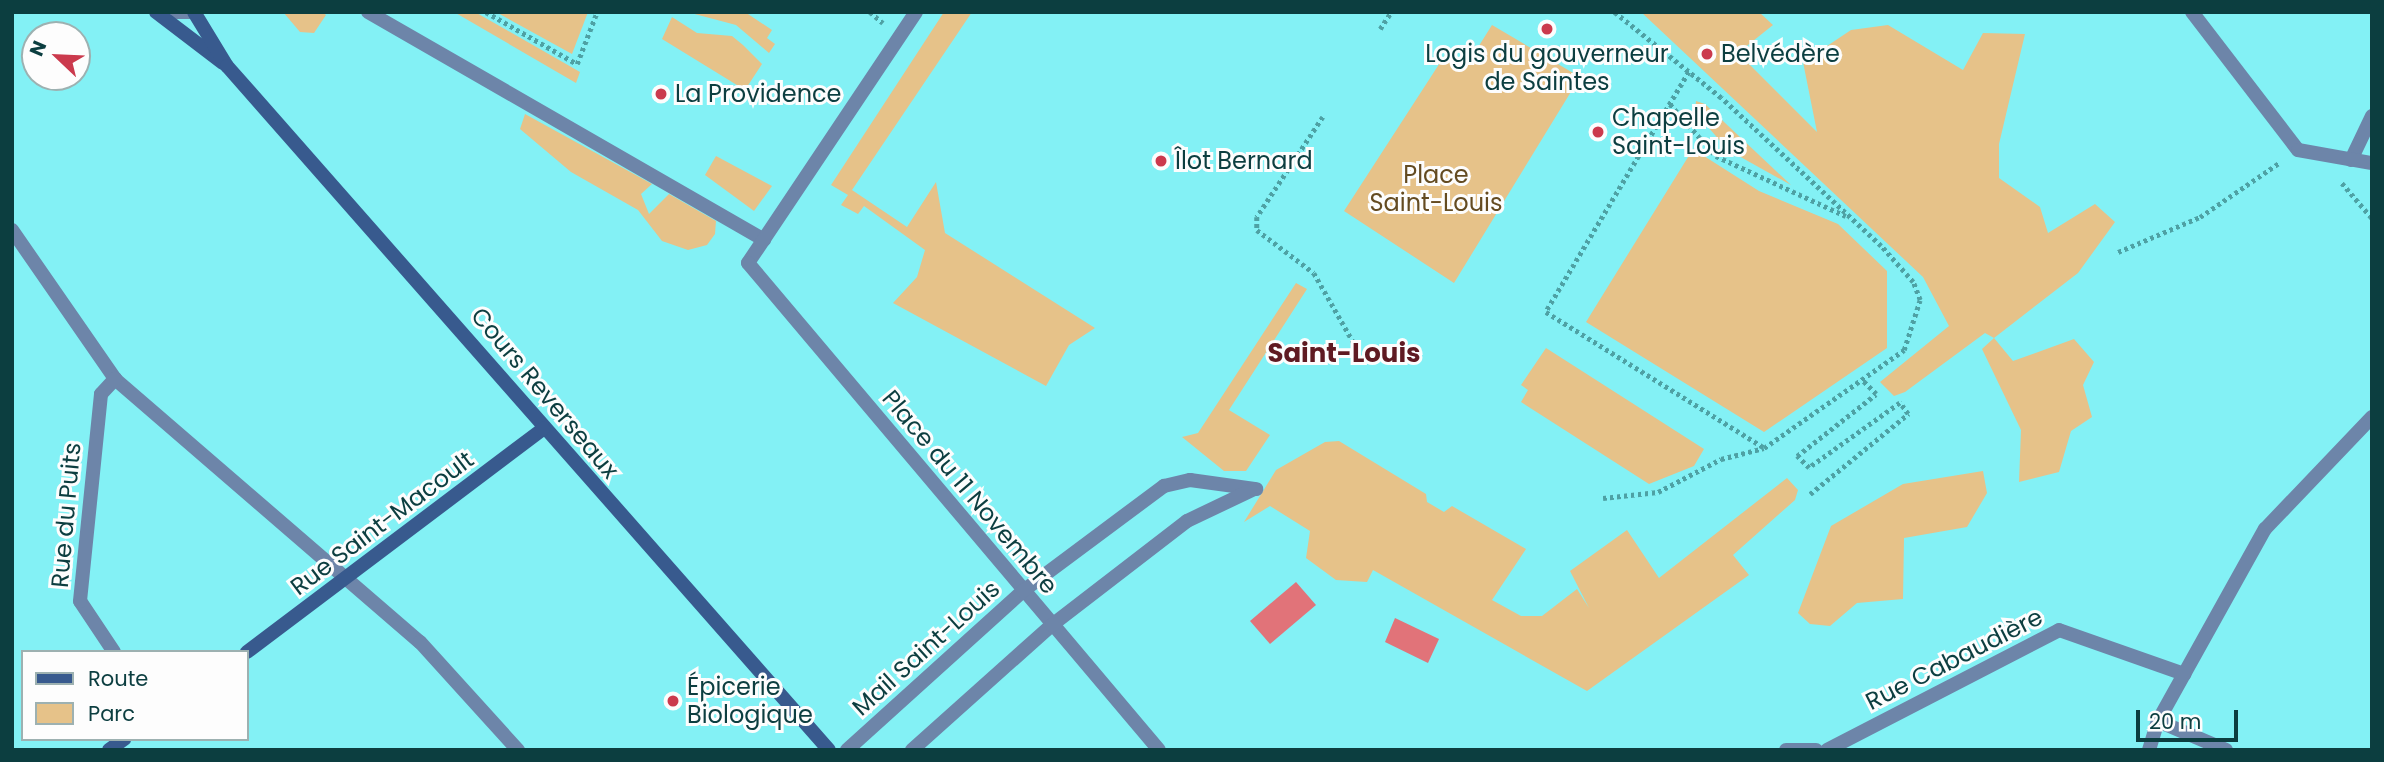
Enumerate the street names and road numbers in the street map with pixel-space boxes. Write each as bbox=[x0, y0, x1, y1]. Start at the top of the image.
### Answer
street label: Cours Reverseaux bbox=[465, 302, 625, 484]
street label: Place du 11 Novembre bbox=[876, 384, 1064, 600]
street label: Rue du Puits bbox=[45, 441, 87, 589]
street label: Rue Saint-Macoult bbox=[285, 445, 479, 601]
street label: Mail Saint-Louis bbox=[846, 574, 1006, 722]
street label: Rue Cabaudière bbox=[1861, 602, 2047, 716]

